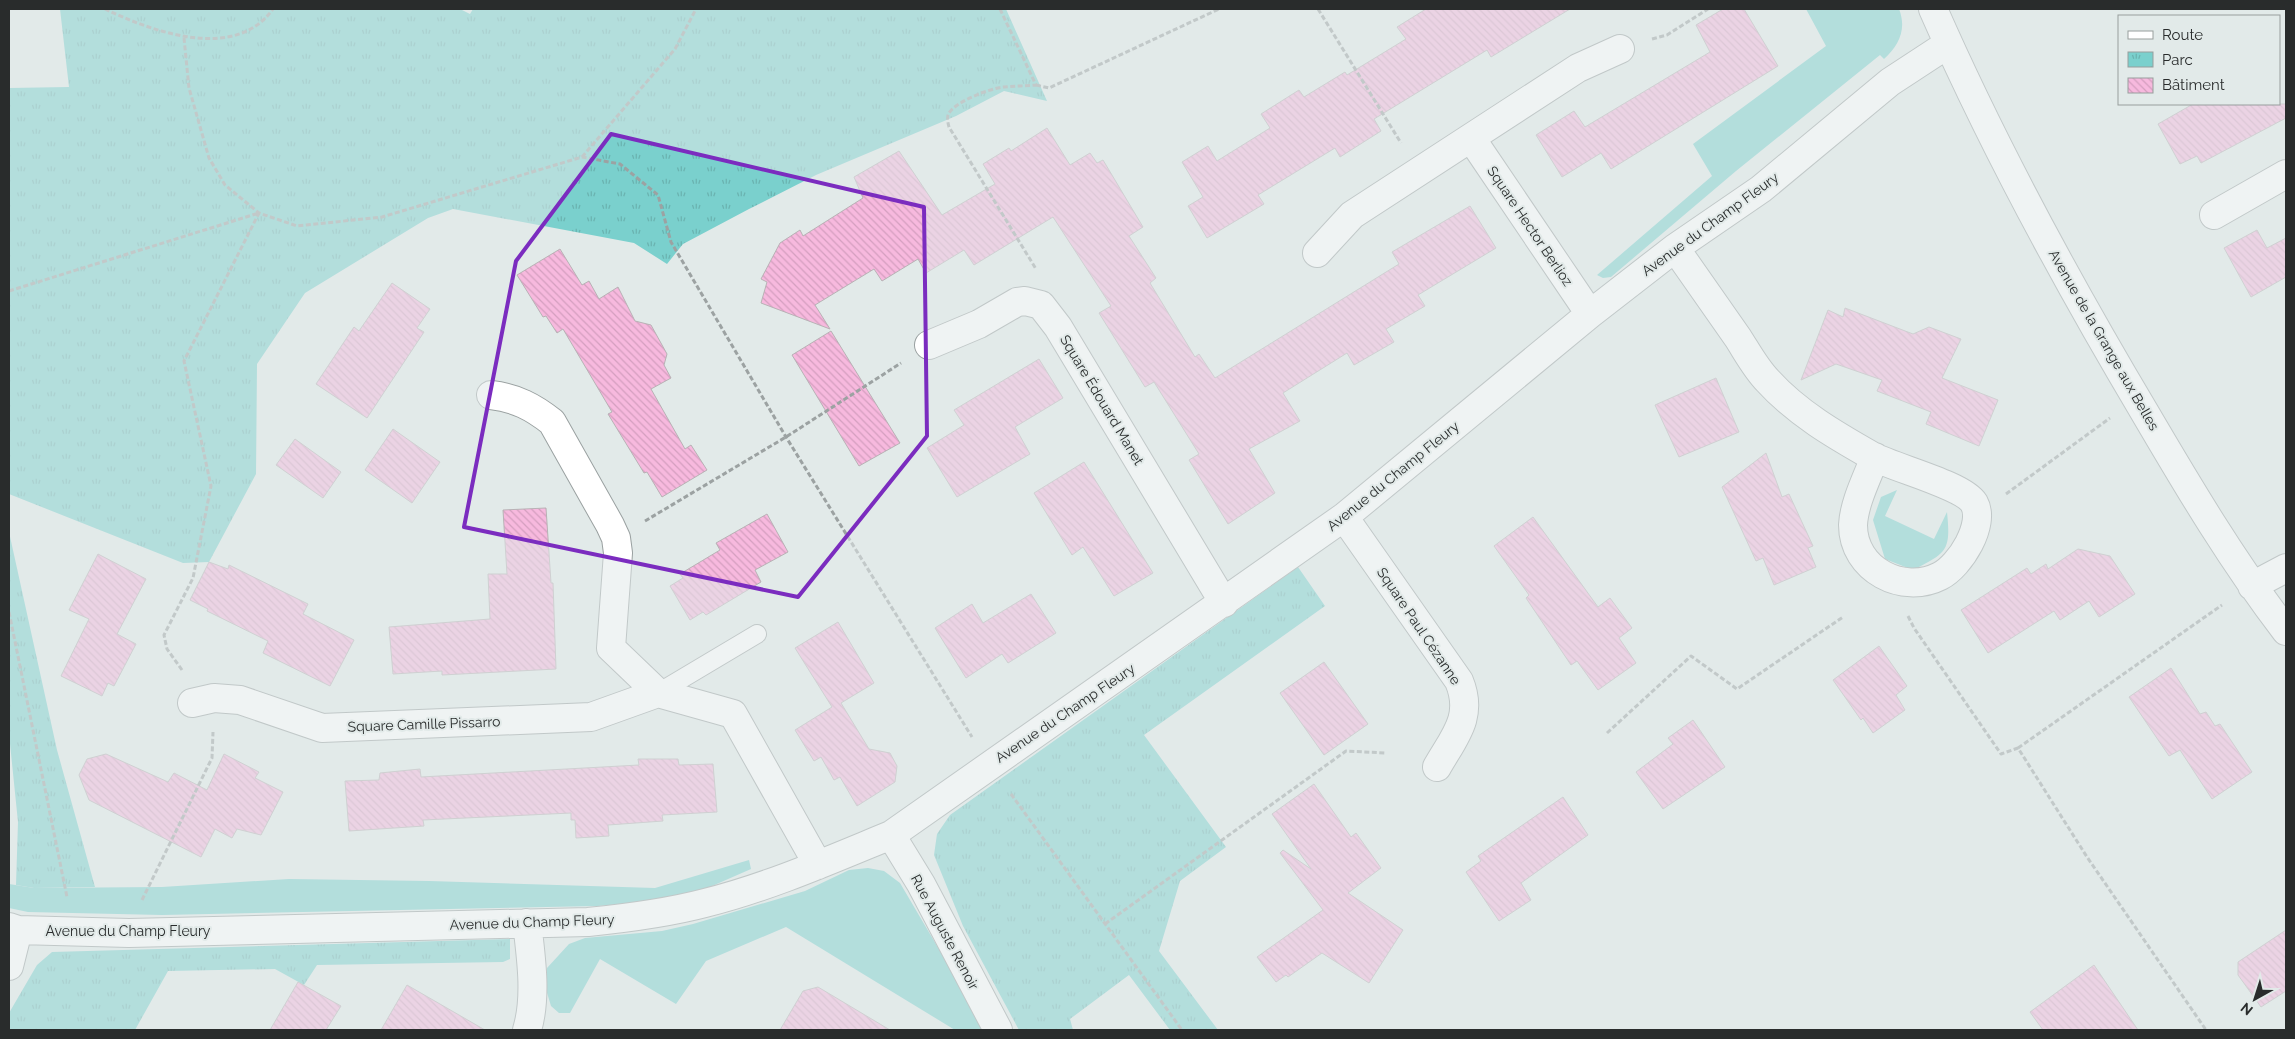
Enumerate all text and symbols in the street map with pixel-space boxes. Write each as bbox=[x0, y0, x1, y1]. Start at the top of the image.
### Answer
legend bbox=[2118, 15, 2280, 105]
text: Route bbox=[2162, 26, 2203, 44]
text: Parc bbox=[2162, 51, 2193, 69]
text: Bâtiment bbox=[2162, 76, 2225, 94]
street label: Square Hector Berlioz bbox=[1484, 163, 1576, 289]
street label: Avenue du Champ Fleury bbox=[1639, 169, 1782, 279]
street label: Avenue de la Grange aux Belles bbox=[2046, 247, 2163, 433]
street label: Square Édouard Manet bbox=[1057, 332, 1148, 468]
street label: Avenue du Champ Fleury bbox=[1324, 418, 1462, 534]
street label: Square Paul Cézanne bbox=[1374, 564, 1464, 688]
street label: Avenue du Champ Fleury bbox=[992, 660, 1138, 766]
street label: Square Camille Pissarro bbox=[347, 713, 501, 735]
street label: Rue Auguste Renoir bbox=[908, 872, 982, 992]
street label: Avenue du Champ Fleury bbox=[449, 911, 615, 933]
street label: Avenue du Champ Fleury bbox=[46, 923, 211, 939]
north arrow bbox=[2230, 974, 2280, 1024]
text: N bbox=[2238, 1000, 2256, 1019]

